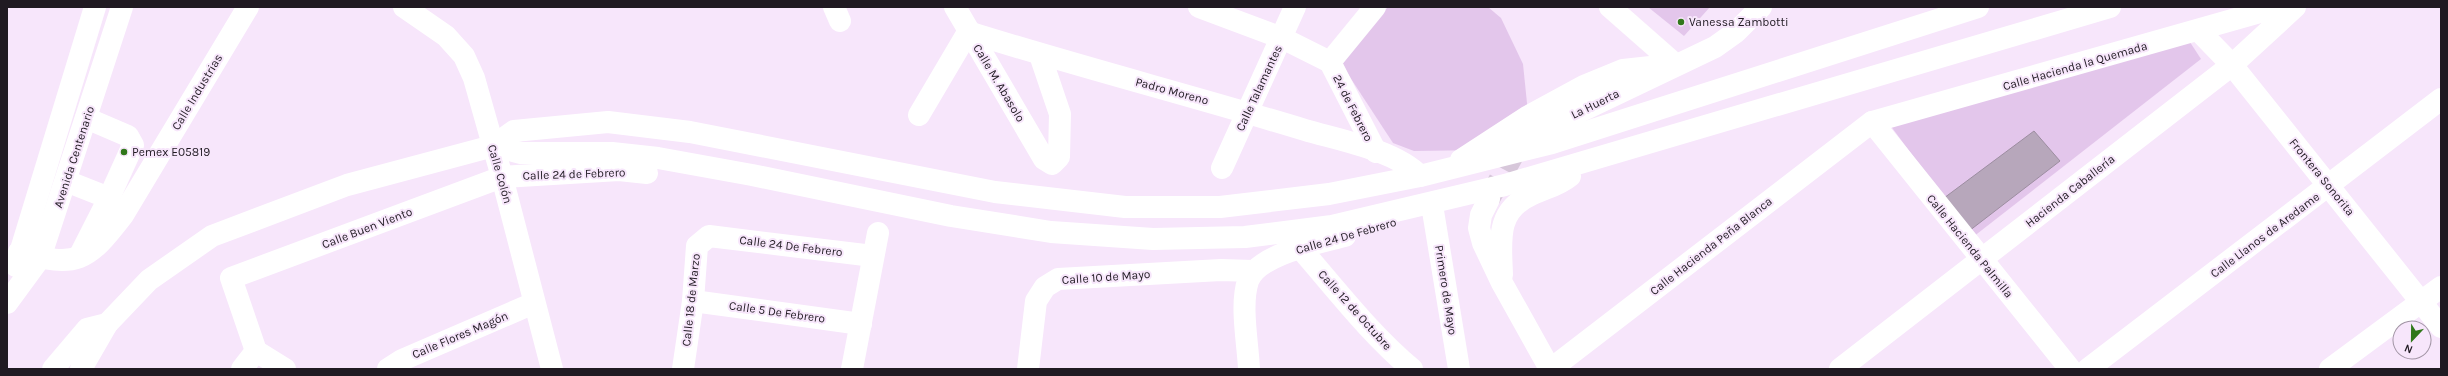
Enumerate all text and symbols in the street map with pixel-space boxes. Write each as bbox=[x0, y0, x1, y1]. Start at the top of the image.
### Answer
place label: Vanessa Zambotti bbox=[1689, 15, 1789, 29]
marker: Vanessa Zambotti bbox=[1676, 17, 1686, 27]
street label: Calle Hacienda la Quemada bbox=[2001, 39, 2149, 93]
street label: Calle M. Abasolo bbox=[970, 42, 1028, 124]
street label: Calle Talamantes bbox=[1233, 43, 1285, 133]
street label: Calle Industrias bbox=[169, 51, 225, 133]
street label: 24 de Febrero bbox=[1330, 72, 1376, 144]
street label: Padro Moreno bbox=[1134, 75, 1210, 107]
street label: La Huerta bbox=[1569, 86, 1621, 122]
street label: Avenida Centenario bbox=[51, 104, 97, 210]
street label: Frontera Sonorita bbox=[2286, 135, 2358, 219]
street label: Calle Colón bbox=[485, 143, 515, 205]
place label: Pemex E05819 bbox=[132, 145, 210, 159]
marker: Pemex E05819 bbox=[119, 147, 129, 157]
street label: Hacienda Caballería bbox=[2023, 152, 2117, 230]
street label: Calle 24 de Febrero bbox=[522, 165, 626, 183]
street label: Calle Llanos de Aredame bbox=[2208, 189, 2322, 281]
street label: Calle Hacienda Palmilla bbox=[1924, 192, 2016, 300]
street label: Calle Hacienda Peña Blanca bbox=[1647, 194, 1775, 298]
street label: Calle Buen Viento bbox=[320, 204, 414, 252]
street label: Calle 24 De Febrero bbox=[1294, 215, 1398, 257]
street label: Calle 24 De Febrero bbox=[739, 233, 843, 259]
street label: Primero de Mayo bbox=[1432, 244, 1460, 336]
street label: Calle 18 de Marzo bbox=[679, 253, 703, 347]
street label: Calle 10 de Mayo bbox=[1061, 267, 1151, 287]
street label: Calle 12 de Octubre bbox=[1315, 267, 1395, 353]
street label: Calle 5 De Febrero bbox=[728, 298, 826, 326]
street label: Calle Flores Magón bbox=[410, 308, 510, 362]
north arrow bbox=[2392, 320, 2432, 360]
text: N bbox=[2402, 341, 2415, 356]

